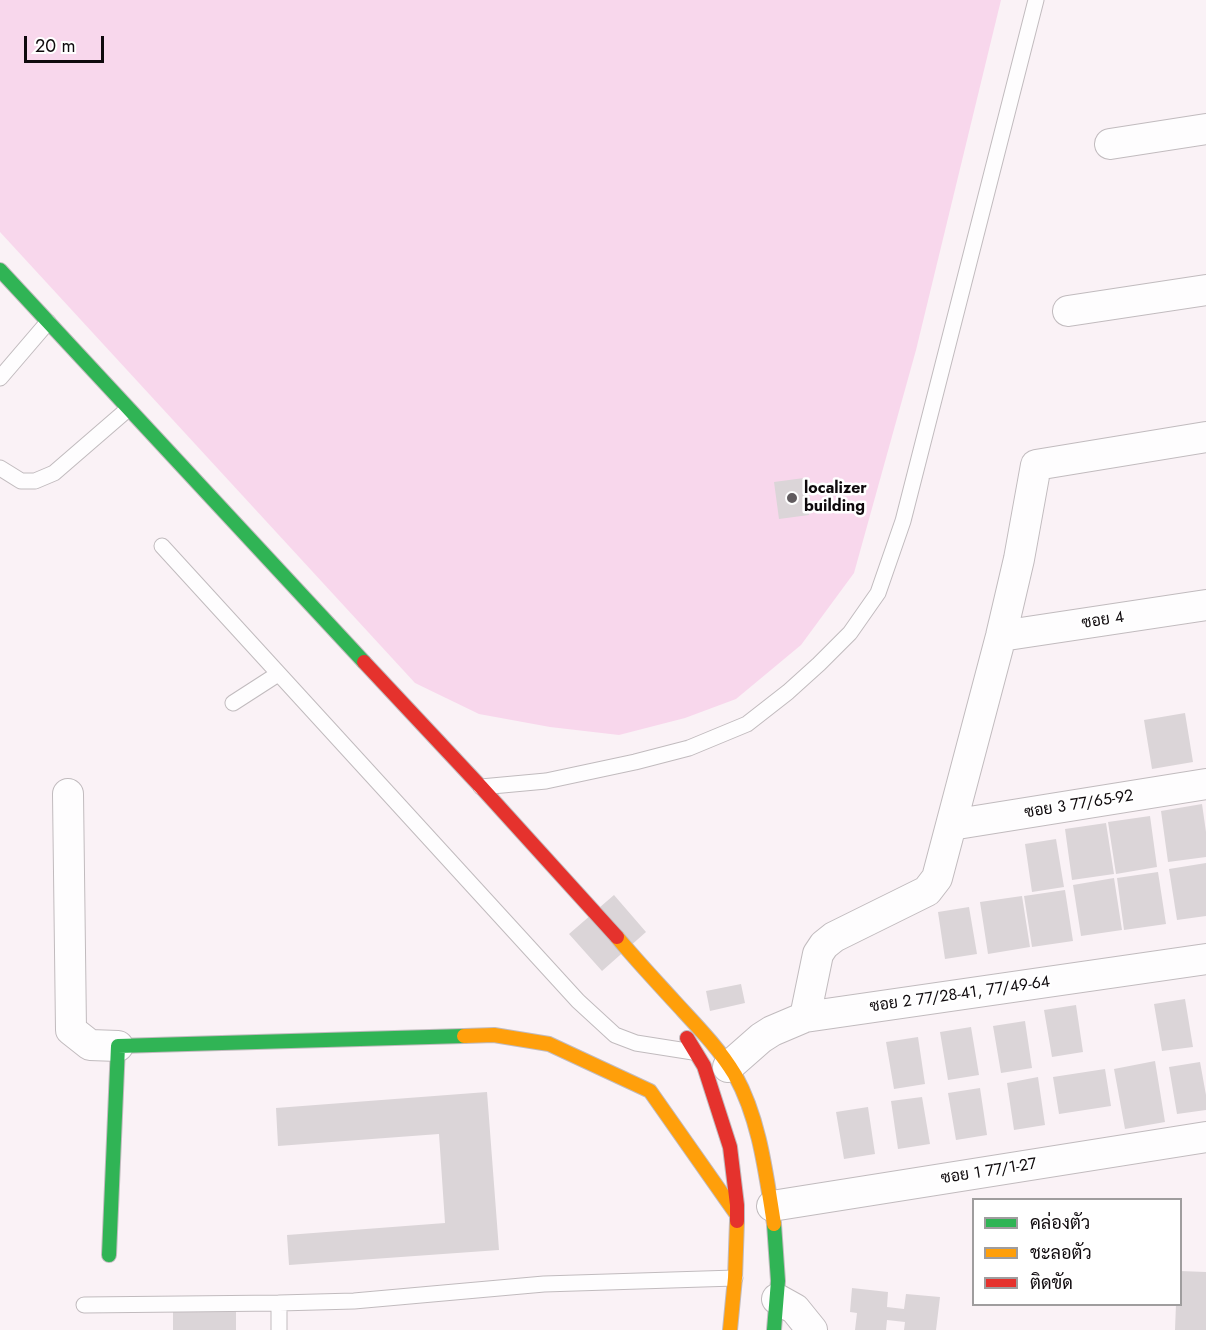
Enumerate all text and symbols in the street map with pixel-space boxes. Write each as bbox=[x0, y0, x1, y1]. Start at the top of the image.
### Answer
scale bar bbox=[27, 24, 106, 62]
text: 20 m bbox=[35, 33, 75, 59]
place label: localizer building bbox=[804, 479, 867, 517]
marker: localizer building bbox=[785, 491, 799, 505]
street label: ซอย 4 bbox=[1080, 608, 1126, 634]
street label: ซอย 3 77/65-92 bbox=[1023, 787, 1135, 823]
street label: ซอย 2 77/28-41, 77/49-64 bbox=[869, 973, 1051, 1017]
street label: ซอย 1 77/1-27 bbox=[940, 1155, 1038, 1189]
legend bbox=[972, 1198, 1182, 1306]
text: คล่องตัว bbox=[1030, 1210, 1090, 1236]
text: ชะลอตัว bbox=[1030, 1240, 1092, 1266]
text: ติดขัด bbox=[1030, 1270, 1073, 1296]

